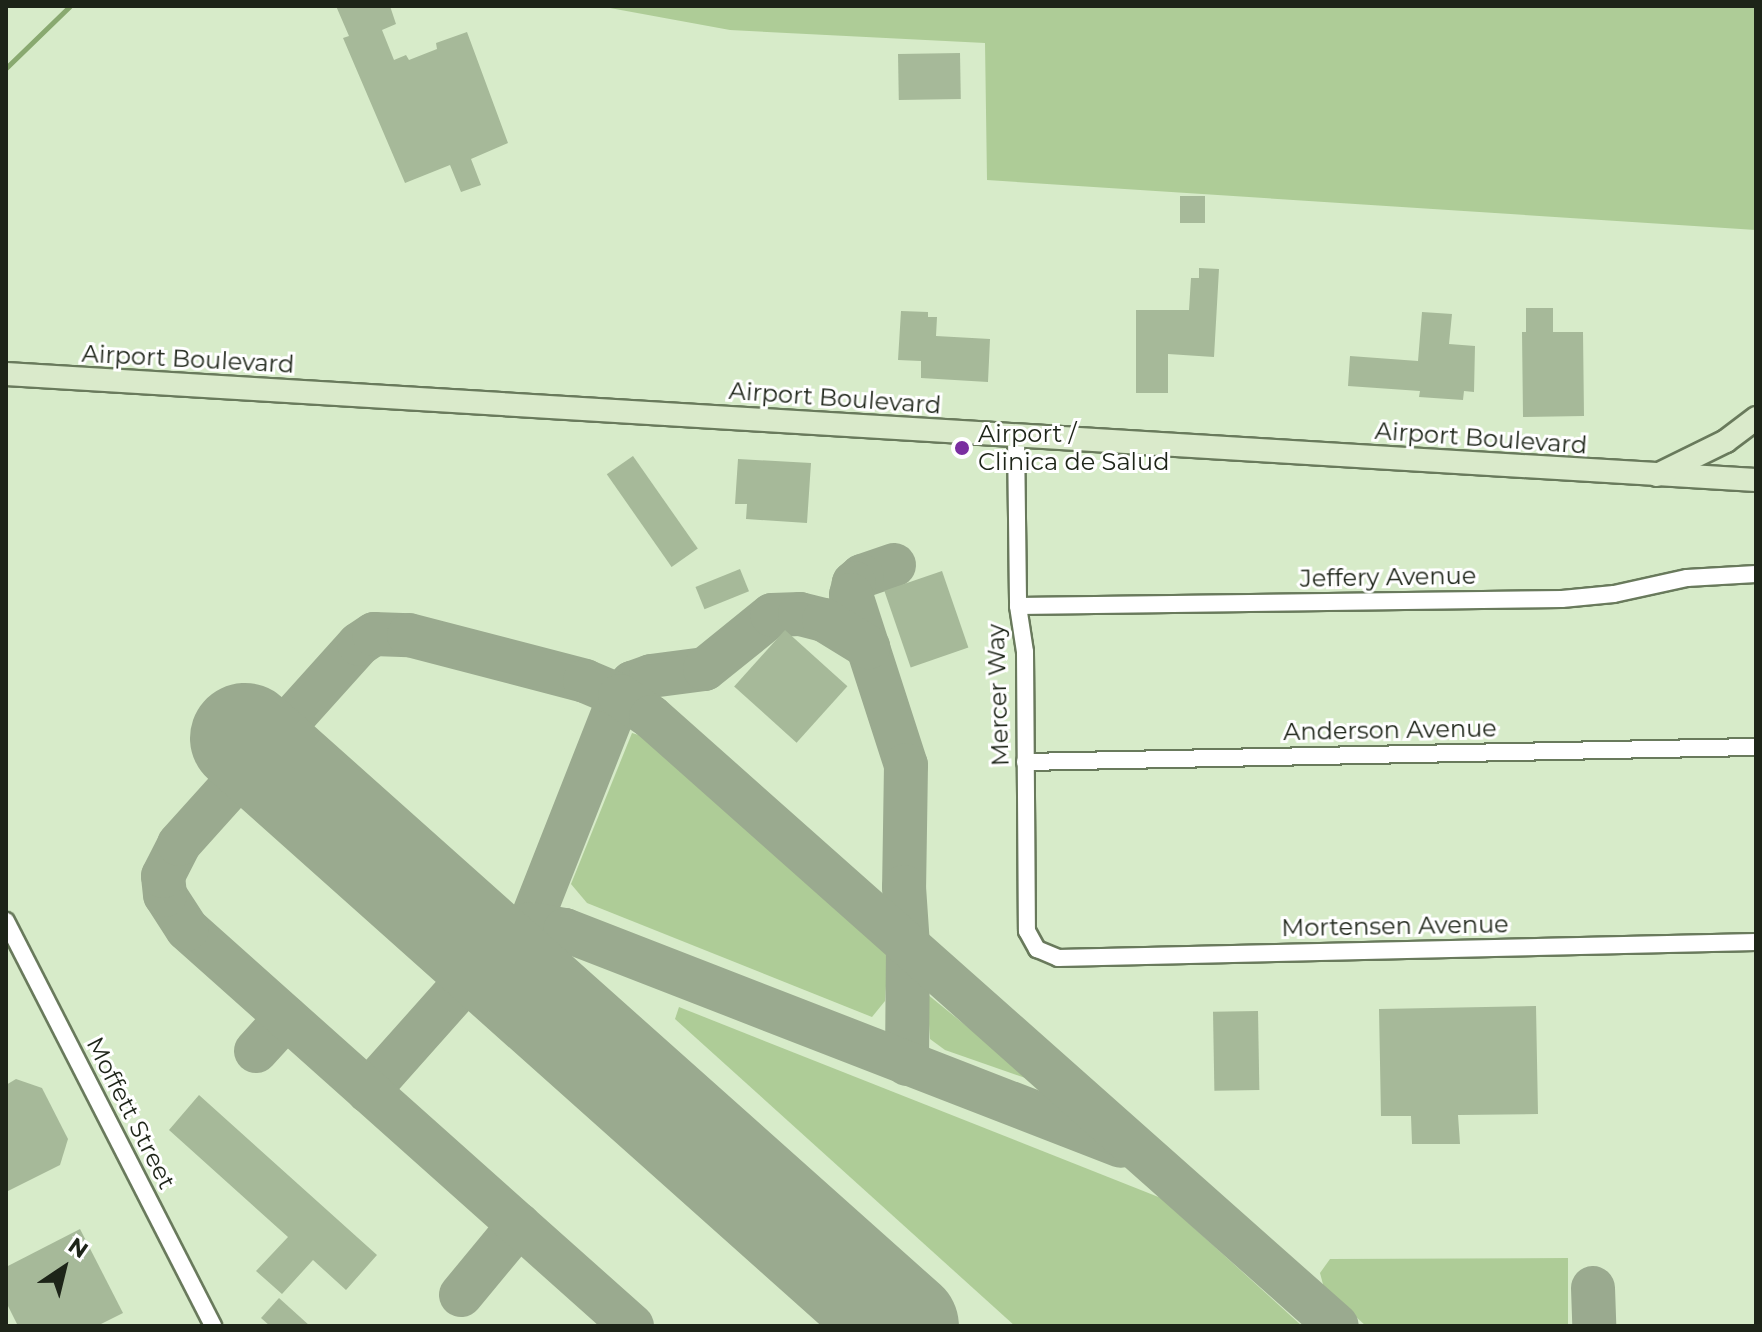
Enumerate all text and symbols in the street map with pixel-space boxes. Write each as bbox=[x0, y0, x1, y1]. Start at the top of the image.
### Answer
street label: Airport Boulevard bbox=[81, 339, 295, 379]
street label: Airport Boulevard bbox=[728, 376, 942, 420]
street label: Airport Boulevard bbox=[1374, 416, 1588, 460]
place label: Airport / Clinica de Salud bbox=[978, 420, 1169, 476]
marker: Airport / Clinica de Salud bbox=[953, 439, 971, 457]
street label: Jeffery Avenue bbox=[1300, 561, 1476, 593]
street label: Mercer Way bbox=[981, 623, 1015, 767]
street label: Anderson Avenue bbox=[1283, 714, 1497, 746]
street label: Mortensen Avenue bbox=[1281, 910, 1509, 942]
street label: Moffett Street bbox=[80, 1032, 182, 1194]
north arrow bbox=[24, 1228, 104, 1308]
text: N bbox=[63, 1232, 93, 1264]

